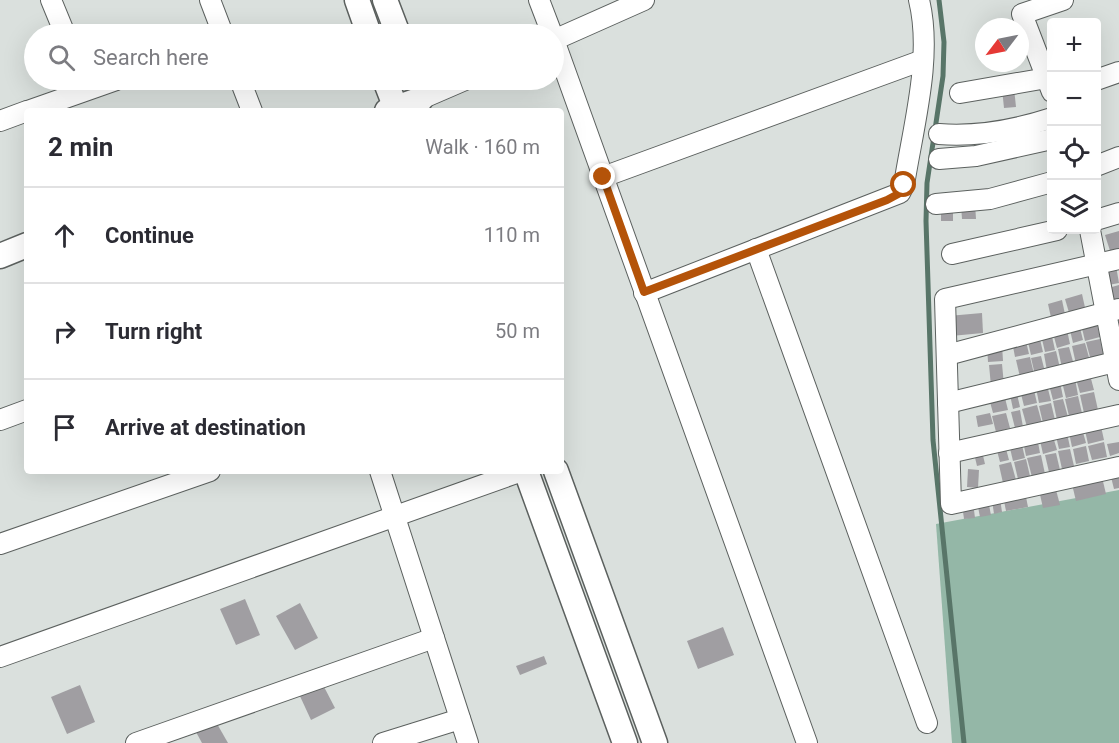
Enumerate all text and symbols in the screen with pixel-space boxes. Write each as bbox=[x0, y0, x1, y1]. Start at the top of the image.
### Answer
north arrow bbox=[975, 18, 1029, 72]
map controls bbox=[1047, 18, 1101, 234]
button: + bbox=[1047, 18, 1101, 72]
search box bbox=[24, 24, 564, 90]
icon: search bbox=[45, 41, 78, 74]
text: Search here bbox=[93, 45, 209, 70]
button: − bbox=[1047, 72, 1101, 126]
button: locate bbox=[1047, 126, 1101, 180]
text: 2 min bbox=[48, 132, 113, 162]
text: Walk · 160 m bbox=[425, 135, 540, 159]
route end bbox=[589, 163, 615, 189]
route start bbox=[890, 171, 916, 197]
button: layers bbox=[1047, 180, 1101, 234]
icon: ahead bbox=[48, 219, 81, 252]
text: Continue bbox=[105, 223, 194, 248]
text: 110 m bbox=[484, 223, 540, 247]
icon: right bbox=[48, 315, 81, 348]
text: Turn right bbox=[105, 319, 202, 344]
text: 50 m bbox=[495, 319, 540, 343]
icon: arrive bbox=[48, 411, 81, 444]
text: Arrive at destination bbox=[105, 415, 306, 440]

